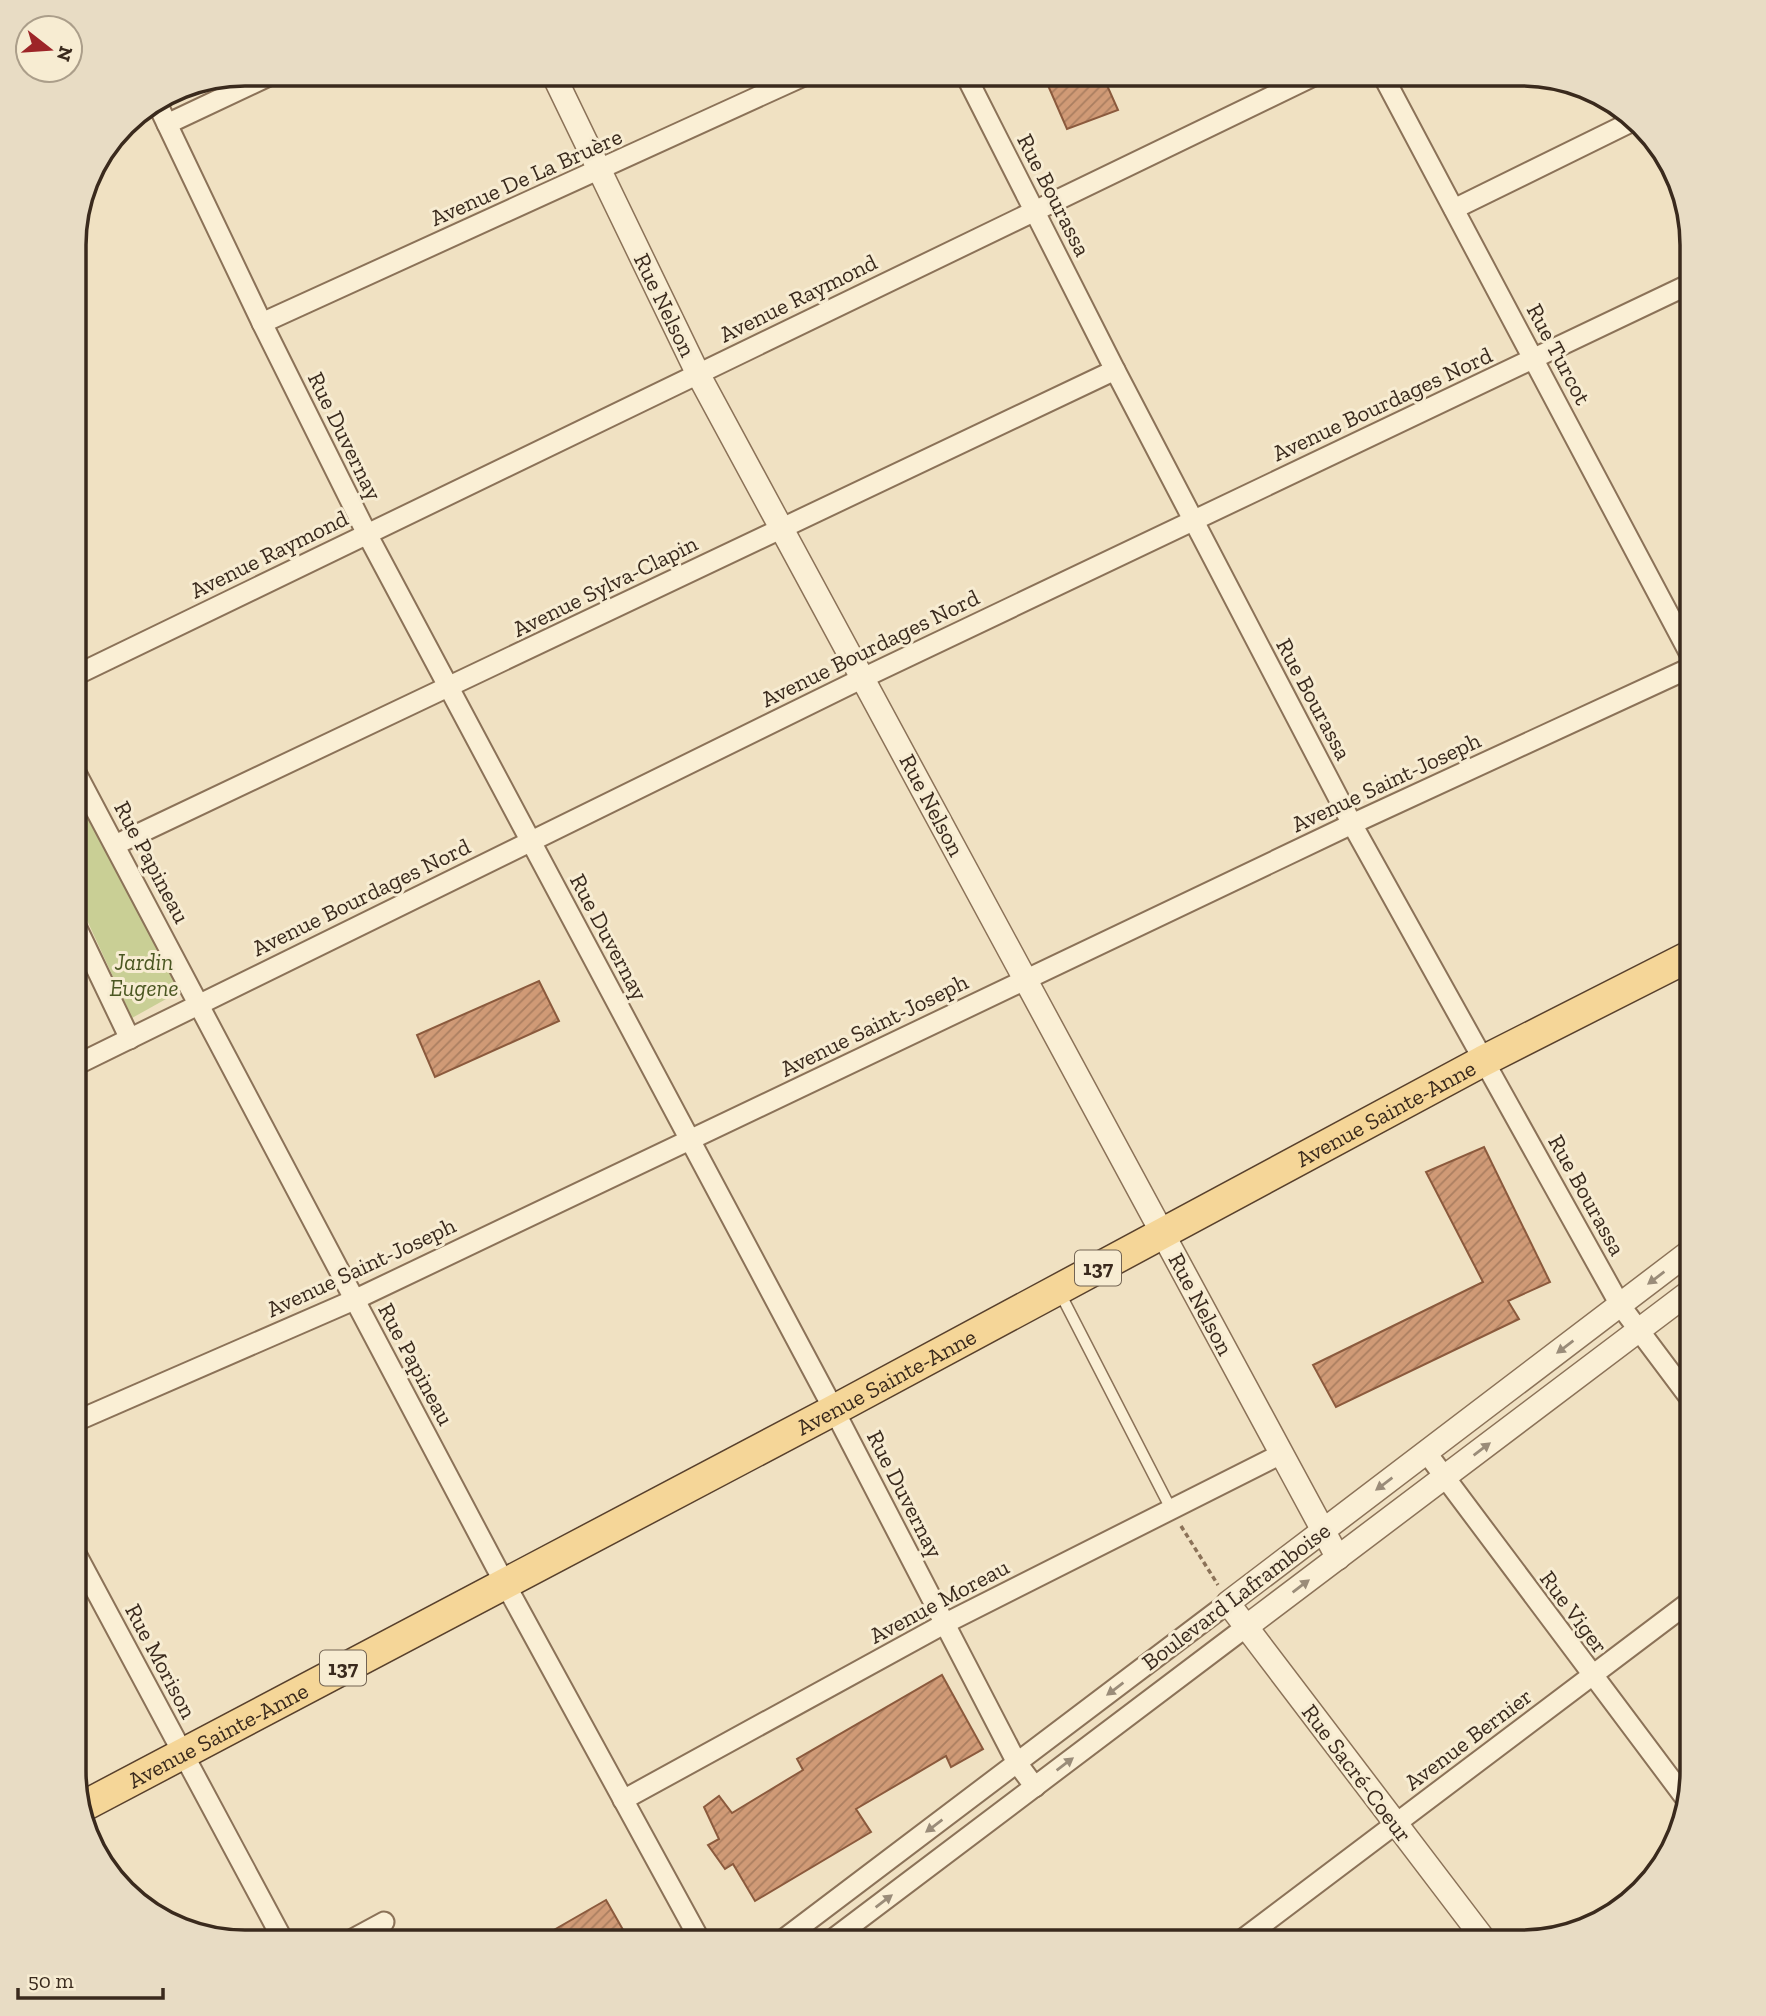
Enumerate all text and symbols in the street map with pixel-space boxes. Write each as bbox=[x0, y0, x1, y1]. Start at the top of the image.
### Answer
north arrow bbox=[14, 14, 84, 84]
text: N bbox=[52, 44, 78, 64]
street label: Avenue De La Bruère bbox=[426, 122, 626, 232]
street label: Rue Bourassa bbox=[1011, 129, 1097, 261]
street label: Avenue Raymond bbox=[715, 248, 882, 348]
street label: Rue Nelson bbox=[628, 249, 702, 361]
street label: Rue Turcot bbox=[1521, 299, 1598, 410]
street label: Avenue Bourdages Nord bbox=[1268, 341, 1497, 467]
street label: Rue Duvernay bbox=[302, 367, 388, 505]
street label: Avenue Raymond bbox=[186, 504, 353, 604]
street label: Avenue Sylva-Clapin bbox=[508, 529, 702, 643]
street label: Avenue Bourdages Nord bbox=[756, 583, 984, 713]
street label: Rue Bourassa bbox=[1270, 633, 1358, 765]
street label: Avenue Saint-Joseph bbox=[1287, 726, 1485, 838]
street label: Rue Nelson bbox=[893, 749, 971, 861]
street label: Rue Papineau bbox=[108, 796, 196, 928]
street label: Avenue Bourdages Nord bbox=[247, 832, 475, 962]
street label: Rue Duvernay bbox=[564, 869, 654, 1005]
park label: Jardin Eugene bbox=[109, 948, 179, 1002]
street label: Avenue Saint-Joseph bbox=[776, 967, 973, 1083]
street label: Avenue Sainte-Anne bbox=[1291, 1054, 1480, 1173]
street label: Rue Bourassa bbox=[1542, 1130, 1632, 1260]
street label: Avenue Saint-Joseph bbox=[262, 1211, 460, 1323]
street label: Rue Nelson bbox=[1162, 1248, 1240, 1360]
road number: 137 bbox=[1075, 1250, 1121, 1286]
one-way arrow bbox=[1647, 1270, 1665, 1284]
street label: Rue Papineau bbox=[372, 1298, 460, 1430]
street label: Avenue Sainte-Anne bbox=[792, 1322, 981, 1441]
one-way arrow bbox=[1557, 1339, 1575, 1354]
street label: Rue Duvernay bbox=[861, 1426, 949, 1563]
one-way arrow bbox=[1473, 1442, 1491, 1456]
one-way arrow bbox=[1375, 1477, 1393, 1491]
street label: Boulevard Laframboise bbox=[1136, 1516, 1336, 1676]
street label: Avenue Moreau bbox=[864, 1552, 1014, 1650]
street label: Rue Viger bbox=[1534, 1565, 1614, 1659]
one-way arrow bbox=[1291, 1579, 1310, 1593]
street label: Rue Morison bbox=[119, 1599, 203, 1723]
road number: 137 bbox=[320, 1650, 366, 1686]
street label: Avenue Sainte-Anne bbox=[123, 1676, 313, 1794]
one-way arrow bbox=[1106, 1681, 1124, 1695]
street label: Avenue Bernier bbox=[1399, 1682, 1537, 1796]
street label: Rue Sacré-Coeur bbox=[1296, 1698, 1418, 1848]
one-way arrow bbox=[1056, 1758, 1074, 1772]
one-way arrow bbox=[925, 1819, 943, 1834]
one-way arrow bbox=[874, 1894, 892, 1909]
scale bar bbox=[18, 1956, 163, 2000]
text: 50 m bbox=[28, 1968, 74, 1993]

